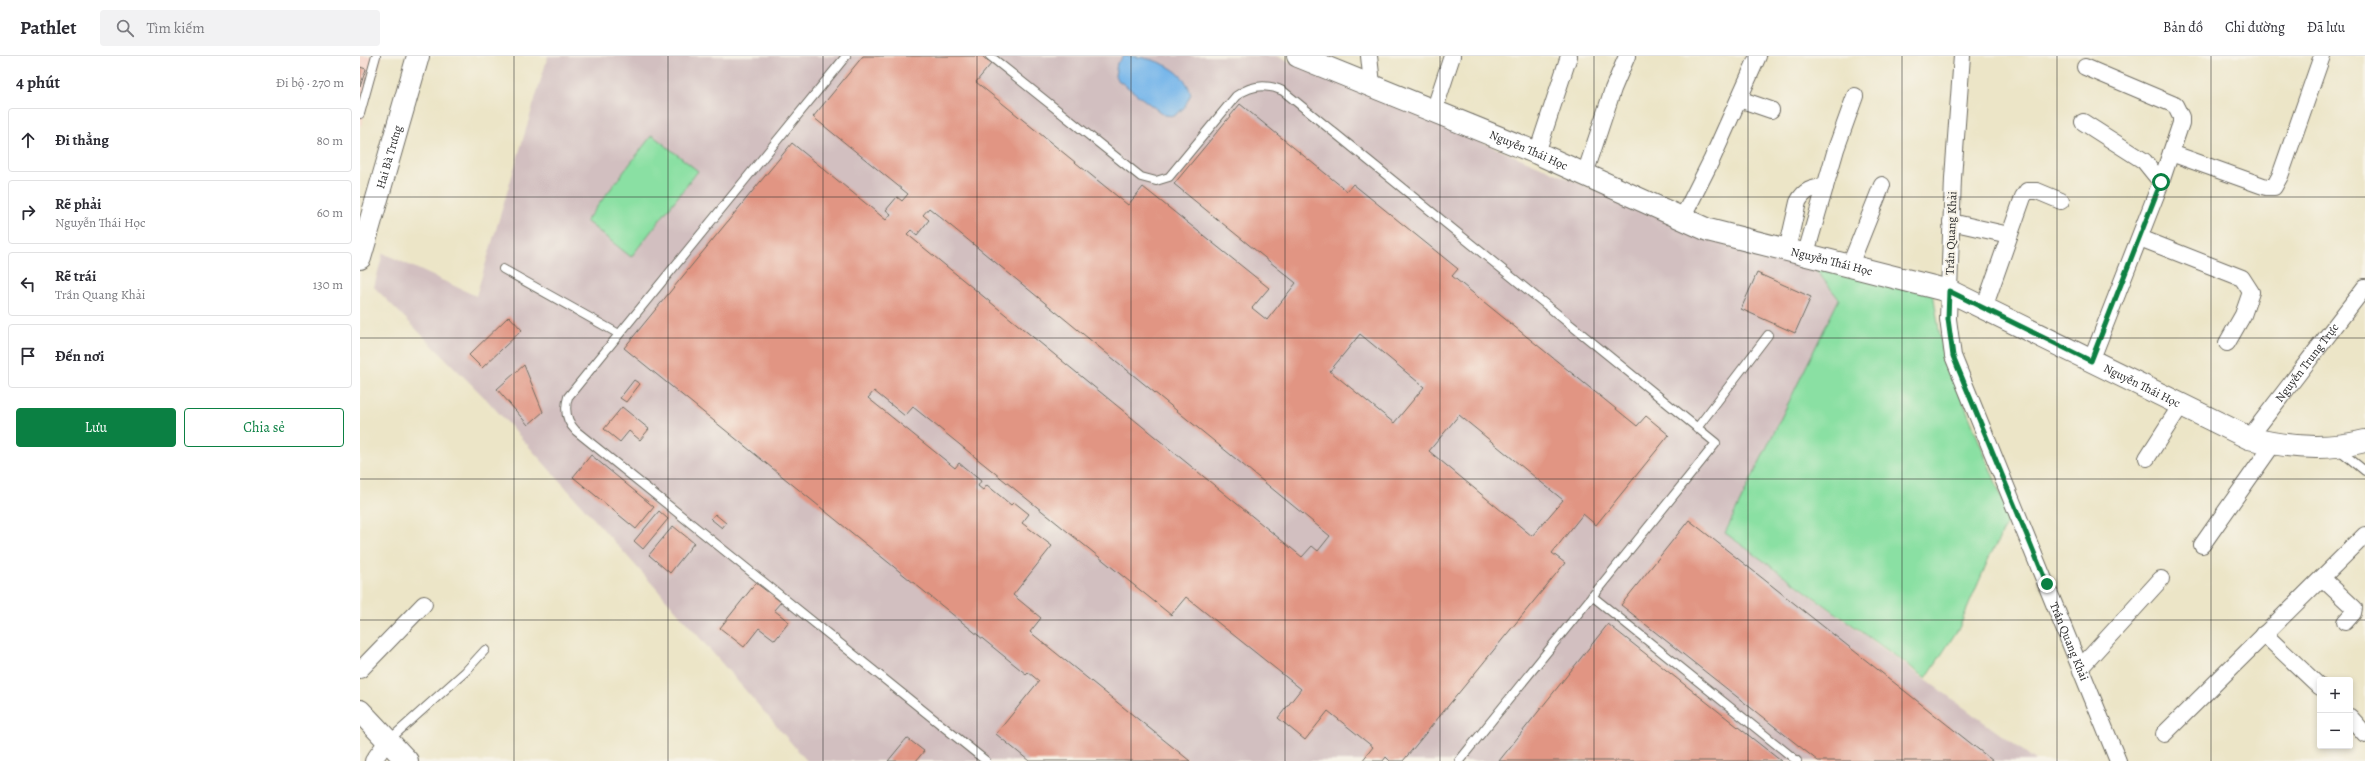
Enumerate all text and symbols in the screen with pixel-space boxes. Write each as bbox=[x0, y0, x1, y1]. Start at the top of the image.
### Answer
search box bbox=[100, 10, 380, 46]
text: Pathlet bbox=[20, 15, 76, 41]
icon: search bbox=[114, 17, 136, 39]
text: Tìm kiếm bbox=[146, 18, 205, 38]
text: Bản đồ bbox=[2163, 18, 2203, 37]
text: Chỉ đường bbox=[2225, 18, 2285, 37]
text: Đã lưu bbox=[2307, 18, 2345, 37]
text: 4 phút bbox=[16, 71, 60, 94]
text: Đi bộ · 270 m bbox=[276, 74, 344, 91]
street label: Hai Bà Trưng bbox=[372, 123, 406, 191]
street label: Nguyễn Thái Học bbox=[1487, 127, 1570, 174]
icon: ahead bbox=[17, 129, 39, 151]
text: Đi thẳng bbox=[55, 130, 109, 150]
text: 80 m bbox=[316, 132, 343, 149]
route start bbox=[2152, 173, 2170, 191]
street label: Trần Quang Khải bbox=[1942, 191, 1960, 275]
text: Rẽ phải bbox=[55, 194, 101, 214]
icon: right bbox=[17, 201, 39, 223]
text: 60 m bbox=[317, 204, 343, 221]
text: Nguyễn Thái Học bbox=[55, 214, 145, 231]
street label: Nguyễn Thái Học bbox=[1789, 243, 1874, 279]
text: Rẽ trái bbox=[55, 266, 96, 286]
icon: left bbox=[17, 273, 39, 295]
text: 130 m bbox=[313, 276, 343, 293]
text: Trần Quang Khải bbox=[55, 286, 146, 303]
street label: Nguyễn Trung Trực bbox=[2272, 320, 2342, 405]
icon: arrive bbox=[17, 345, 39, 367]
text: Đến nơi bbox=[55, 346, 104, 366]
street label: Nguyễn Thái Học bbox=[2101, 360, 2183, 411]
button: Lưu bbox=[16, 408, 176, 447]
button: Chia sẻ bbox=[184, 408, 344, 447]
route end bbox=[2038, 575, 2056, 593]
street label: Trần Quang Khải bbox=[2046, 600, 2092, 683]
map controls bbox=[2317, 677, 2353, 749]
button: + bbox=[2317, 677, 2353, 713]
button: − bbox=[2317, 713, 2353, 749]

